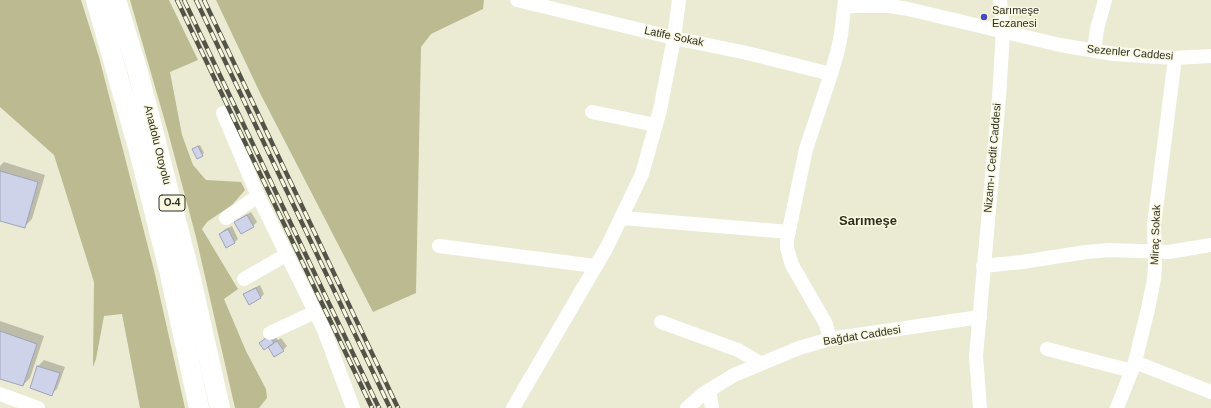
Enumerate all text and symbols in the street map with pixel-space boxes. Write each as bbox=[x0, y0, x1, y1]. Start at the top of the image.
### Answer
place label: Sarımeşe Eczanesi bbox=[992, 4, 1039, 30]
marker: Sarımeşe Eczanesi bbox=[979, 12, 989, 22]
street label: Latife Sokak bbox=[643, 24, 705, 50]
street label: Sezenler Caddesi bbox=[1086, 43, 1174, 63]
street label: Nizam-ı Cedit Caddesi bbox=[982, 103, 1004, 213]
street label: Anadolu Otoyolu bbox=[141, 104, 173, 186]
road number: O-4 bbox=[159, 195, 185, 211]
street label: Miraç Sokak bbox=[1148, 205, 1164, 265]
district label: Sarımeşe bbox=[839, 213, 897, 229]
street label: Bağdat Caddesi bbox=[822, 323, 902, 349]

